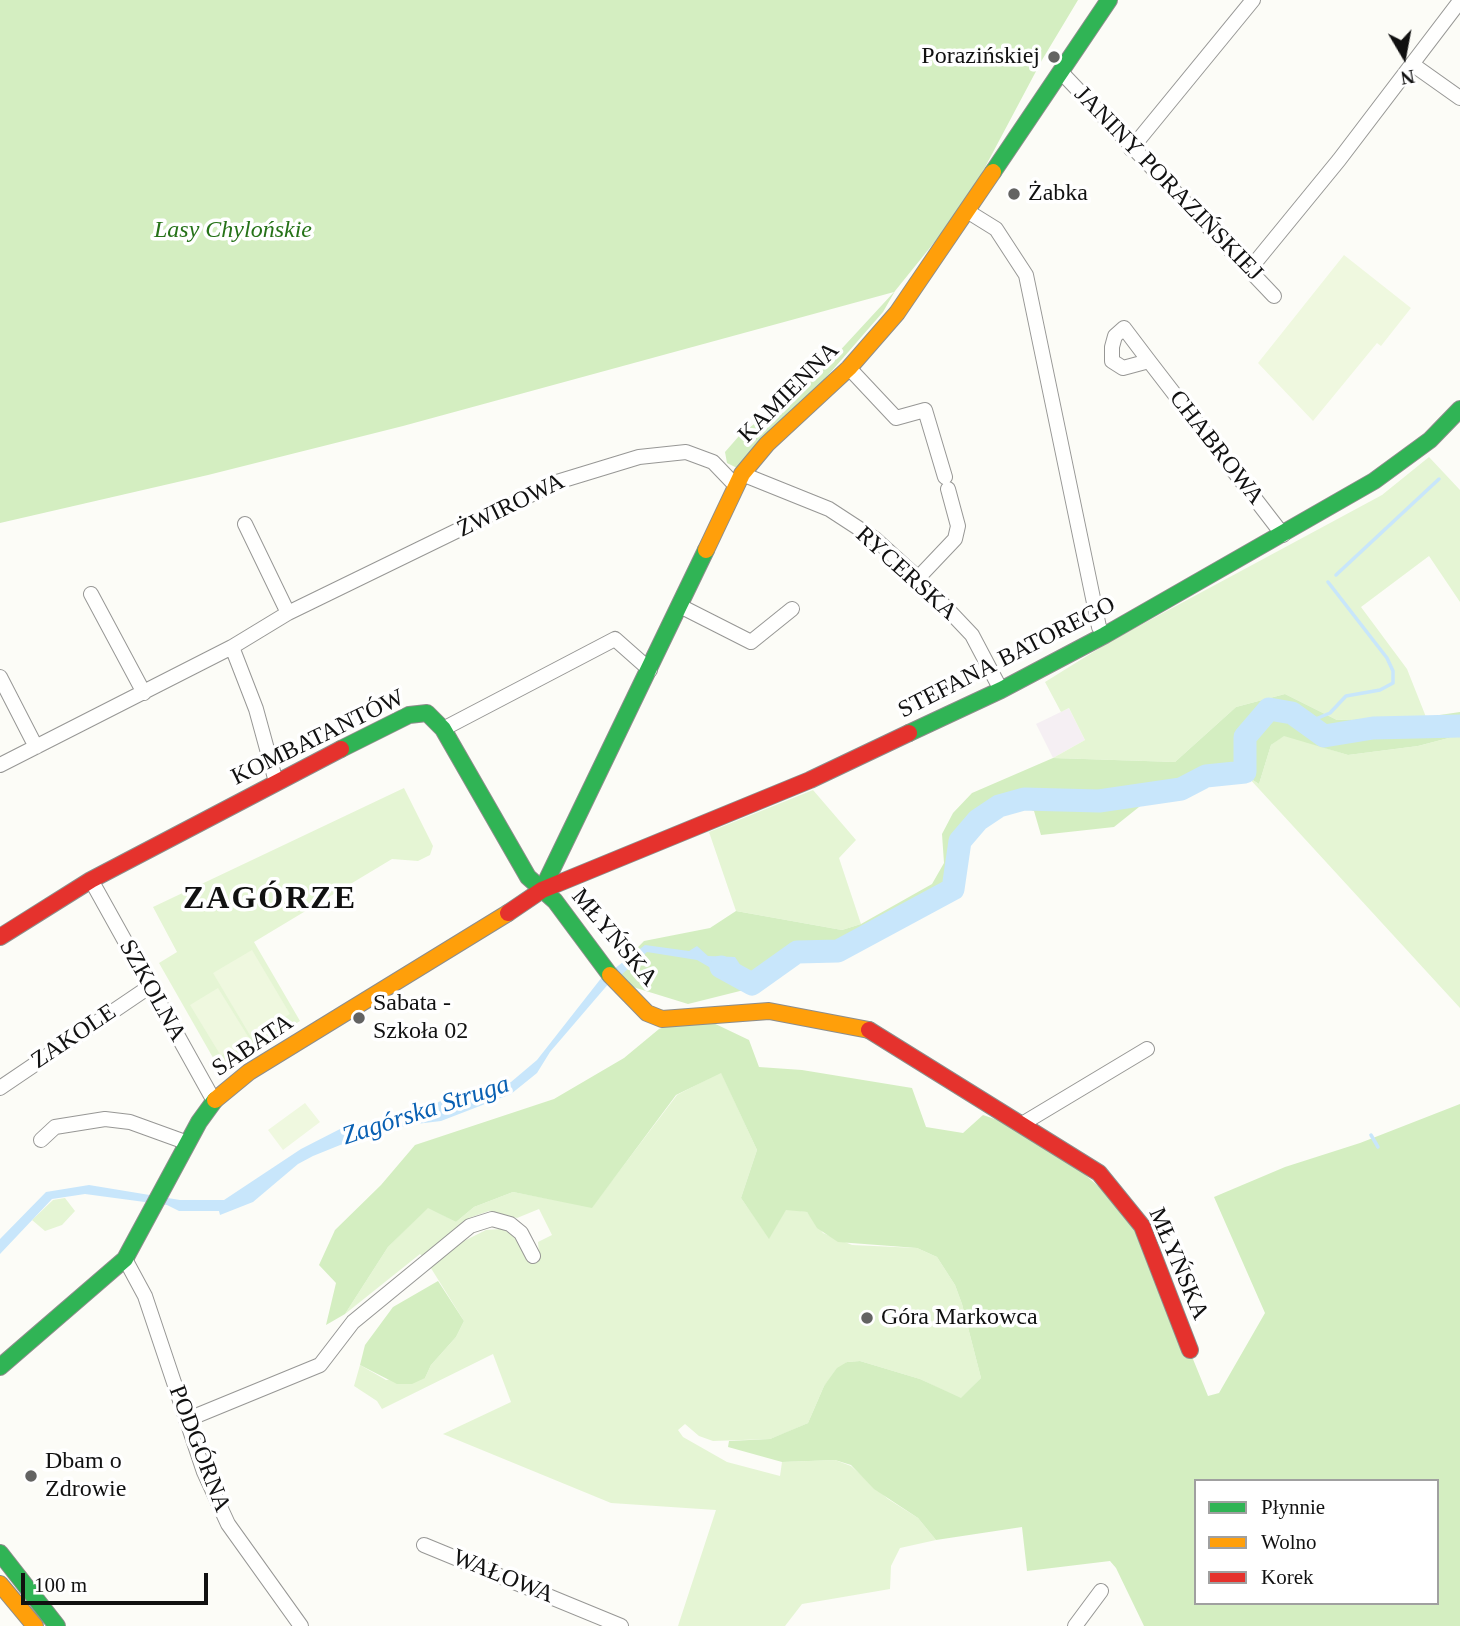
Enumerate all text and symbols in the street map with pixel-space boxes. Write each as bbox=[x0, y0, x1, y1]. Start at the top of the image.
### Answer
north arrow bbox=[1369, 21, 1439, 91]
place label: Porazińskiej bbox=[921, 43, 1040, 71]
marker: Porazińskiej bbox=[1046, 49, 1062, 65]
text: N bbox=[1399, 66, 1416, 89]
street label: JANINY PORAZIŃSKIEJ bbox=[1068, 81, 1268, 287]
place label: Żabka bbox=[1028, 180, 1088, 208]
marker: Żabka bbox=[1006, 186, 1022, 202]
park label: Lasy Chylońskie bbox=[154, 217, 312, 245]
street label: KAMIENNA bbox=[733, 337, 845, 449]
street label: CHABROWA bbox=[1162, 385, 1270, 511]
street label: ŻWIROWA bbox=[453, 468, 569, 544]
street label: RYCERSKA bbox=[849, 521, 963, 627]
street label: STEFANA BATOREGO bbox=[894, 591, 1120, 725]
street label: KOMBATANTÓW bbox=[227, 684, 409, 792]
district label: ZAGÓRZE bbox=[184, 881, 356, 919]
street label: MŁYŃSKA bbox=[565, 883, 663, 993]
street label: SZKOLNA bbox=[112, 935, 192, 1047]
place label: Sabata - Szkoła 02 bbox=[373, 990, 468, 1046]
street label: ZAKOLE bbox=[26, 998, 122, 1076]
street label: SABATA bbox=[207, 1008, 299, 1084]
marker: Sabata - Szkoła 02 bbox=[351, 1010, 367, 1026]
water label: Zagórska Struga bbox=[338, 1069, 514, 1153]
street label: MŁYŃSKA bbox=[1142, 1204, 1214, 1324]
place label: Góra Markowca bbox=[881, 1304, 1038, 1332]
marker: Góra Markowca bbox=[859, 1310, 875, 1326]
street label: PODGÓRNA bbox=[162, 1382, 236, 1516]
place label: Dbam o Zdrowie bbox=[45, 1448, 126, 1504]
marker: Dbam o Zdrowie bbox=[23, 1468, 39, 1484]
legend bbox=[1194, 1479, 1439, 1605]
text: Płynnie bbox=[1261, 1495, 1325, 1519]
text: Wolno bbox=[1261, 1530, 1316, 1554]
street label: WAŁOWA bbox=[448, 1544, 558, 1610]
scale bar bbox=[24, 1560, 212, 1604]
text: Korek bbox=[1261, 1565, 1313, 1589]
text: 100 m bbox=[34, 1573, 87, 1597]

